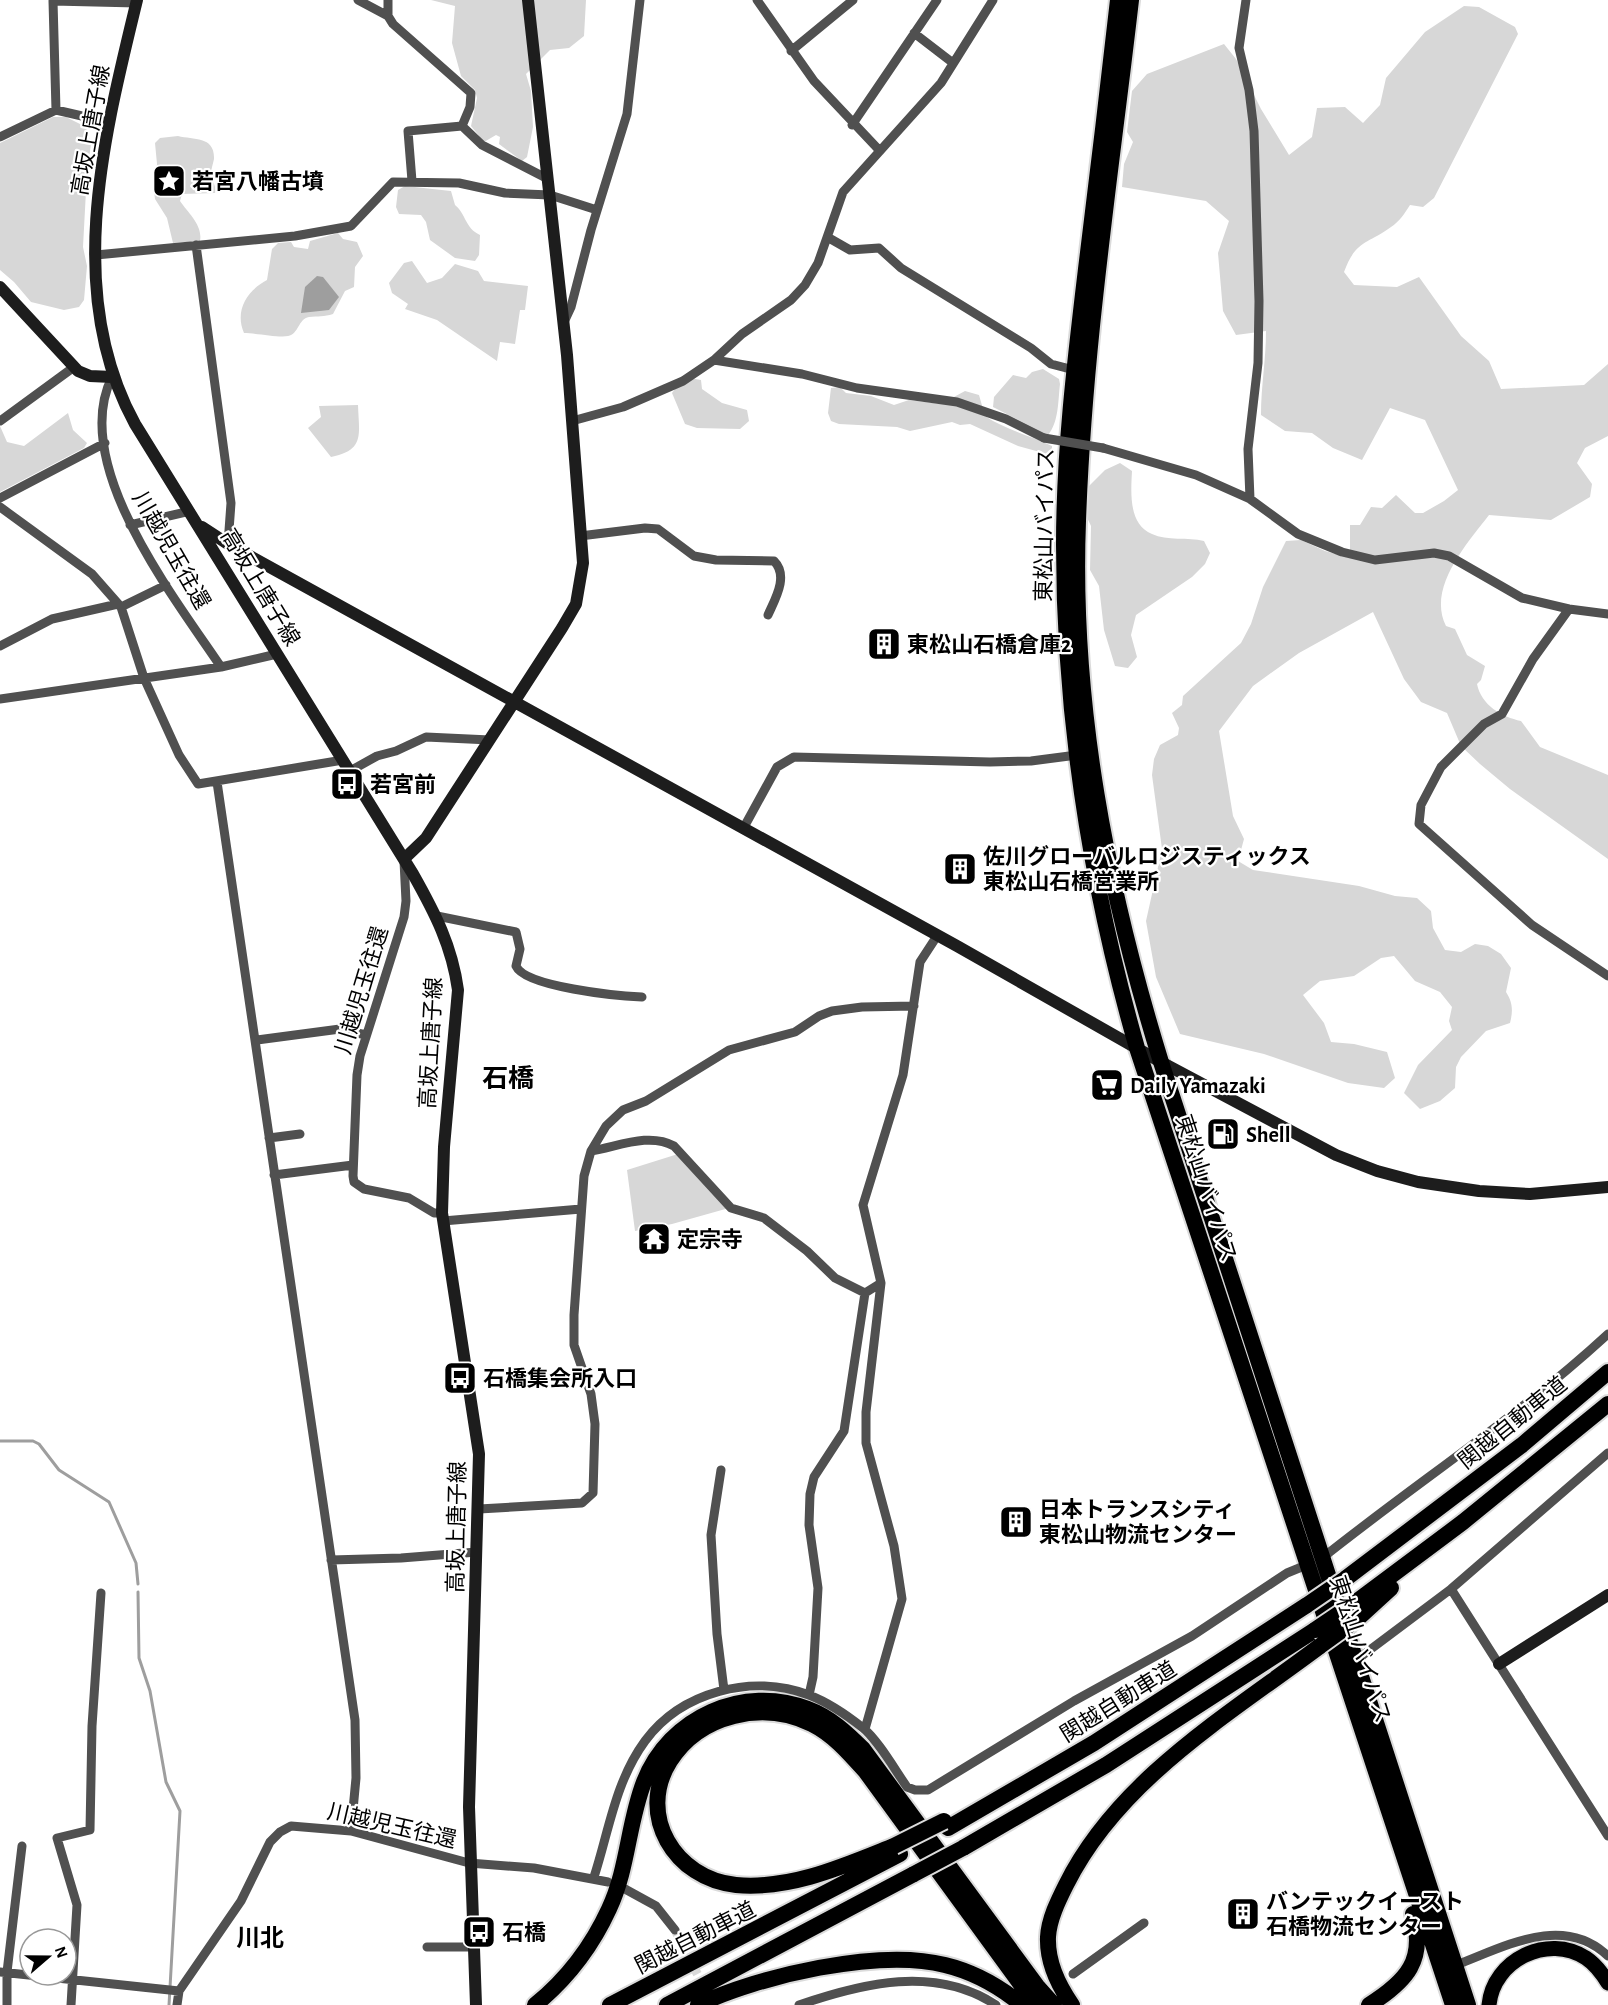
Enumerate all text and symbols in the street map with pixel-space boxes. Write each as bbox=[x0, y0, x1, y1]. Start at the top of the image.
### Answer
street label: 高坂上唐子線 bbox=[68, 63, 113, 197]
place icon: 若宮八幡古墳 bbox=[151, 163, 187, 199]
place label: 若宮八幡古墳 bbox=[192, 170, 324, 193]
street label: 東松山バイパス bbox=[1032, 448, 1057, 602]
street label: 川越児玉往還 bbox=[129, 487, 215, 613]
street label: 高坂上唐子線 bbox=[217, 525, 304, 650]
building icon: 東松山石橋倉庫2 bbox=[866, 626, 902, 662]
place label: 東松山石橋倉庫2 bbox=[907, 633, 1071, 656]
bus stop icon: 若宮前 bbox=[329, 766, 365, 802]
place label: 若宮前 bbox=[370, 773, 436, 796]
place label: 佐川グローバルロジスティックス 東松山石橋営業所 bbox=[983, 844, 1311, 893]
building icon: 佐川グローバルロジスティックス 東松山石橋営業所 bbox=[942, 851, 978, 887]
street label: 川越児玉往還 bbox=[331, 924, 392, 1057]
street label: 高坂上唐子線 bbox=[416, 977, 445, 1110]
district label: 石橋 bbox=[482, 1064, 534, 1092]
supermarket icon: Daily Yamazaki bbox=[1089, 1067, 1125, 1103]
place label: Daily Yamazaki bbox=[1130, 1075, 1266, 1098]
street label: 東松山バイパス bbox=[1172, 1112, 1241, 1265]
fuel station icon: Shell bbox=[1205, 1116, 1241, 1152]
place label: Shell bbox=[1246, 1124, 1290, 1146]
temple icon: 定宗寺 bbox=[636, 1221, 672, 1257]
place label: 定宗寺 bbox=[677, 1228, 743, 1251]
bus stop icon: 石橋集会所入口 bbox=[442, 1360, 478, 1396]
place label: 石橋集会所入口 bbox=[483, 1367, 637, 1390]
street label: 関越自動車道 bbox=[1454, 1372, 1571, 1473]
street label: 高坂上唐子線 bbox=[444, 1461, 469, 1593]
place label: 日本トランスシティ 東松山物流センター bbox=[1039, 1498, 1237, 1546]
building icon: 日本トランスシティ 東松山物流センター bbox=[998, 1504, 1034, 1540]
street label: 東松山バイパス bbox=[1326, 1573, 1395, 1726]
street label: 関越自動車道 bbox=[1056, 1657, 1180, 1746]
street label: 川越児玉往還 bbox=[325, 1799, 459, 1852]
place label: バンテックイースト 石橋物流センター bbox=[1266, 1890, 1464, 1938]
building icon: バンテックイースト 石橋物流センター bbox=[1225, 1896, 1261, 1932]
street label: 関越自動車道 bbox=[631, 1897, 759, 1978]
bus stop icon: 石橋 bbox=[461, 1914, 497, 1950]
place label: 石橋 bbox=[502, 1921, 546, 1944]
district label: 川北 bbox=[236, 1925, 284, 1951]
north arrow bbox=[18, 1927, 78, 1987]
text: N bbox=[52, 1944, 71, 1960]

